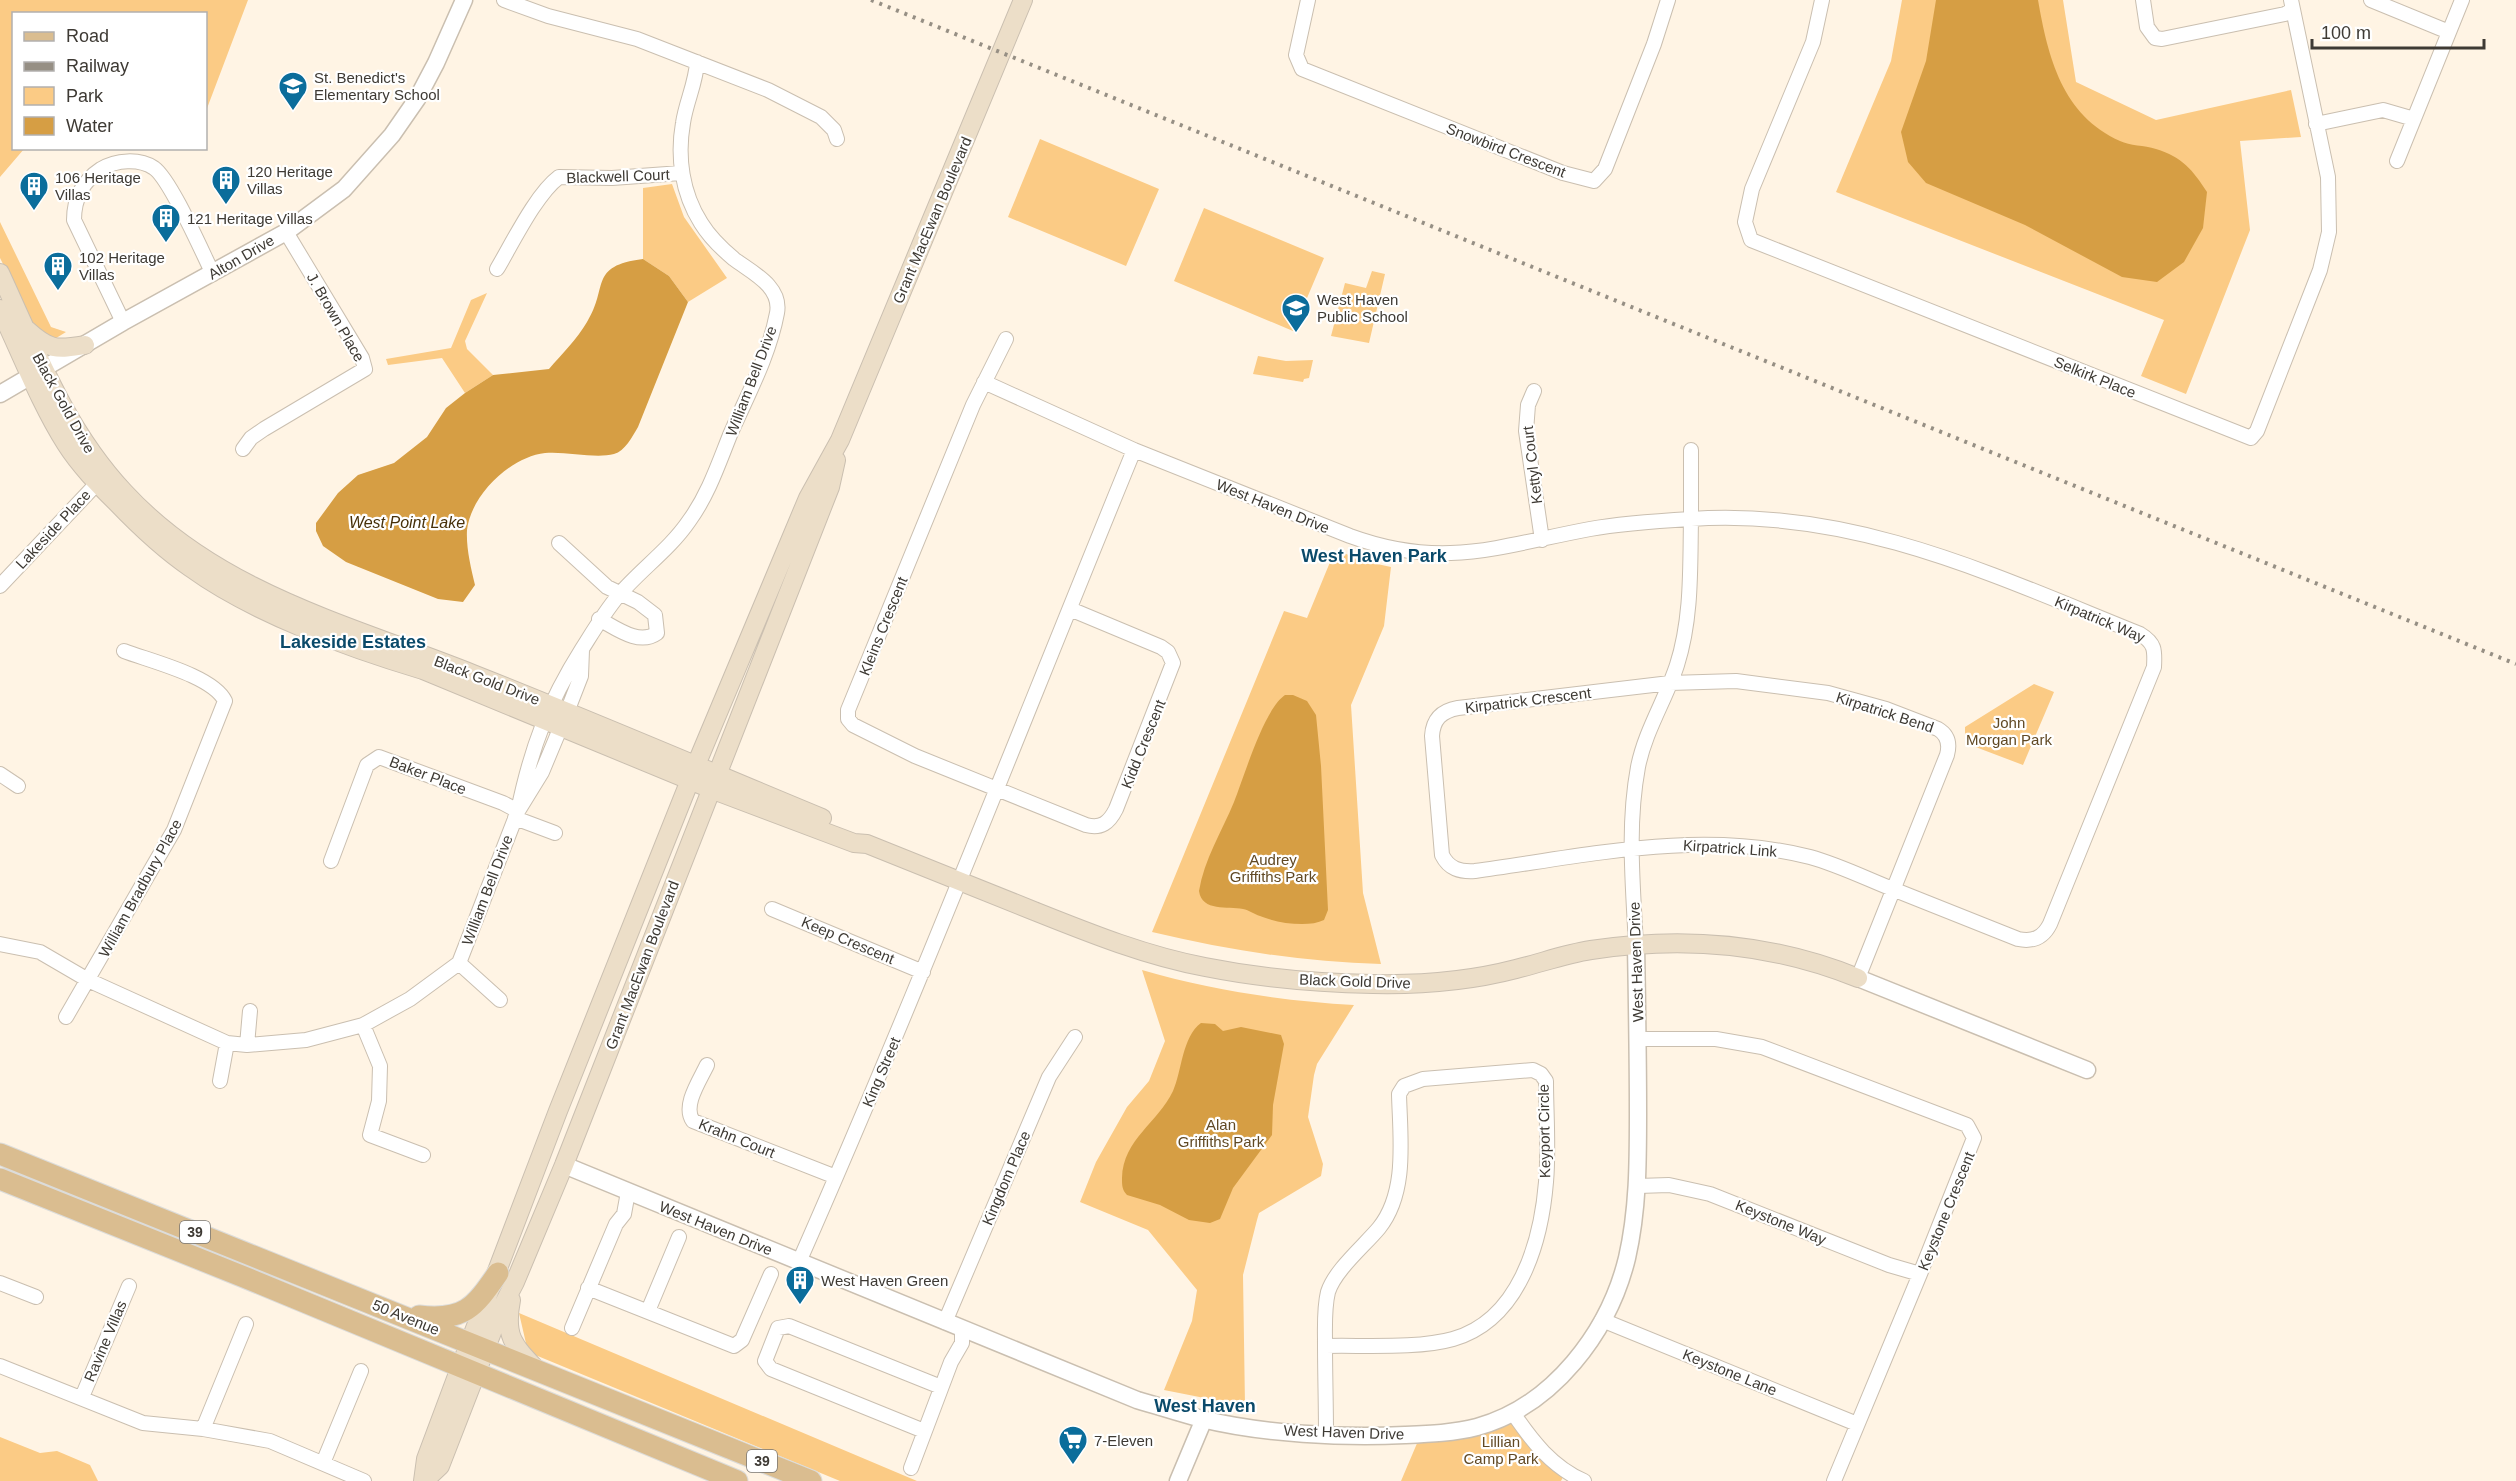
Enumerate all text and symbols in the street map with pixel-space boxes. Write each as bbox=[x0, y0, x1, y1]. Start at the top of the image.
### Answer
legend bbox=[12, 12, 207, 150]
scale bar bbox=[2312, 12, 2484, 50]
text: 100 m bbox=[2321, 23, 2371, 43]
text: Road bbox=[66, 26, 109, 46]
text: Railway bbox=[66, 56, 129, 76]
place label: St. Benedict's Elementary School bbox=[314, 69, 440, 103]
school or university icon: St. Benedict's Elementary School bbox=[277, 70, 309, 112]
text: Park bbox=[66, 86, 104, 106]
text: Water bbox=[66, 116, 113, 136]
street label: Snowbird Crescent bbox=[1444, 119, 1569, 181]
street label: Grant MacEwan Boulevard bbox=[889, 134, 975, 306]
place label: 120 Heritage Villas bbox=[247, 163, 333, 197]
building icon: 120 Heritage Villas bbox=[210, 164, 242, 206]
street label: Blackwell Court bbox=[566, 166, 671, 186]
place label: 106 Heritage Villas bbox=[55, 169, 141, 203]
building icon: 106 Heritage Villas bbox=[18, 170, 50, 212]
building icon: 121 Heritage Villas bbox=[150, 202, 182, 244]
place label: 121 Heritage Villas bbox=[187, 210, 313, 227]
street label: Alton Drive bbox=[205, 231, 277, 283]
place label: 102 Heritage Villas bbox=[79, 249, 165, 283]
building icon: 102 Heritage Villas bbox=[42, 250, 74, 292]
street label: J. Brown Place bbox=[304, 269, 368, 365]
place label: West Haven Public School bbox=[1317, 291, 1408, 325]
school or university icon: West Haven Public School bbox=[1280, 292, 1312, 334]
street label: William Bell Drive bbox=[722, 323, 780, 439]
street label: Black Gold Drive bbox=[29, 350, 99, 456]
street label: Selkirk Place bbox=[2052, 353, 2138, 401]
street label: Kettyl Court bbox=[1519, 424, 1545, 505]
street label: West Haven Drive bbox=[1214, 476, 1332, 536]
street label: Lakeside Place bbox=[12, 486, 94, 572]
water label: West Point Lake bbox=[349, 514, 465, 531]
district label: West Haven Park bbox=[1301, 546, 1448, 566]
street label: Kleins Crescent bbox=[855, 573, 911, 678]
street label: Kirpatrick Way bbox=[2052, 592, 2148, 646]
district label: Lakeside Estates bbox=[280, 632, 426, 652]
street label: Black Gold Drive bbox=[432, 652, 542, 708]
street label: Kirpatrick Crescent bbox=[1464, 684, 1593, 716]
street label: Kirpatrick Bend bbox=[1834, 688, 1936, 736]
street label: Kidd Crescent bbox=[1117, 696, 1169, 791]
park label: John Morgan Park bbox=[1966, 714, 2052, 748]
street label: Baker Place bbox=[387, 753, 469, 797]
street label: William Bradbury Place bbox=[95, 816, 185, 960]
street label: William Bell Drive bbox=[458, 832, 516, 948]
street label: Kirpatrick Link bbox=[1682, 836, 1778, 860]
park label: Audrey Griffiths Park bbox=[1230, 851, 1317, 885]
street label: Grant MacEwan Boulevard bbox=[602, 878, 682, 1052]
street label: West Haven Drive bbox=[1625, 901, 1647, 1023]
street label: Keep Crescent bbox=[799, 913, 898, 968]
street label: Black Gold Drive bbox=[1299, 971, 1411, 991]
street label: King Street bbox=[859, 1034, 904, 1109]
street label: Keyport Circle bbox=[1535, 1084, 1553, 1178]
street label: Krahn Court bbox=[696, 1115, 778, 1161]
park label: Alan Griffiths Park bbox=[1178, 1116, 1265, 1150]
street label: Kingdom Place bbox=[978, 1128, 1034, 1228]
street label: Keystone Crescent bbox=[1914, 1148, 1978, 1273]
street label: Keystone Way bbox=[1733, 1196, 1829, 1248]
street label: West Haven Drive bbox=[657, 1198, 775, 1258]
road number: 39 bbox=[180, 1221, 210, 1243]
building icon: West Haven Green bbox=[784, 1264, 816, 1306]
place label: West Haven Green bbox=[821, 1272, 948, 1289]
street label: 50 Avenue bbox=[370, 1296, 442, 1338]
street label: Ravine Villas bbox=[80, 1298, 130, 1384]
street label: Keystone Lane bbox=[1680, 1345, 1780, 1399]
district label: West Haven bbox=[1154, 1396, 1256, 1416]
street label: West Haven Drive bbox=[1283, 1421, 1405, 1443]
supermarket icon: 7-Eleven bbox=[1057, 1424, 1089, 1466]
place label: 7-Eleven bbox=[1094, 1432, 1153, 1449]
park label: Lillian Camp Park bbox=[1463, 1433, 1539, 1467]
road number: 39 bbox=[747, 1450, 777, 1472]

